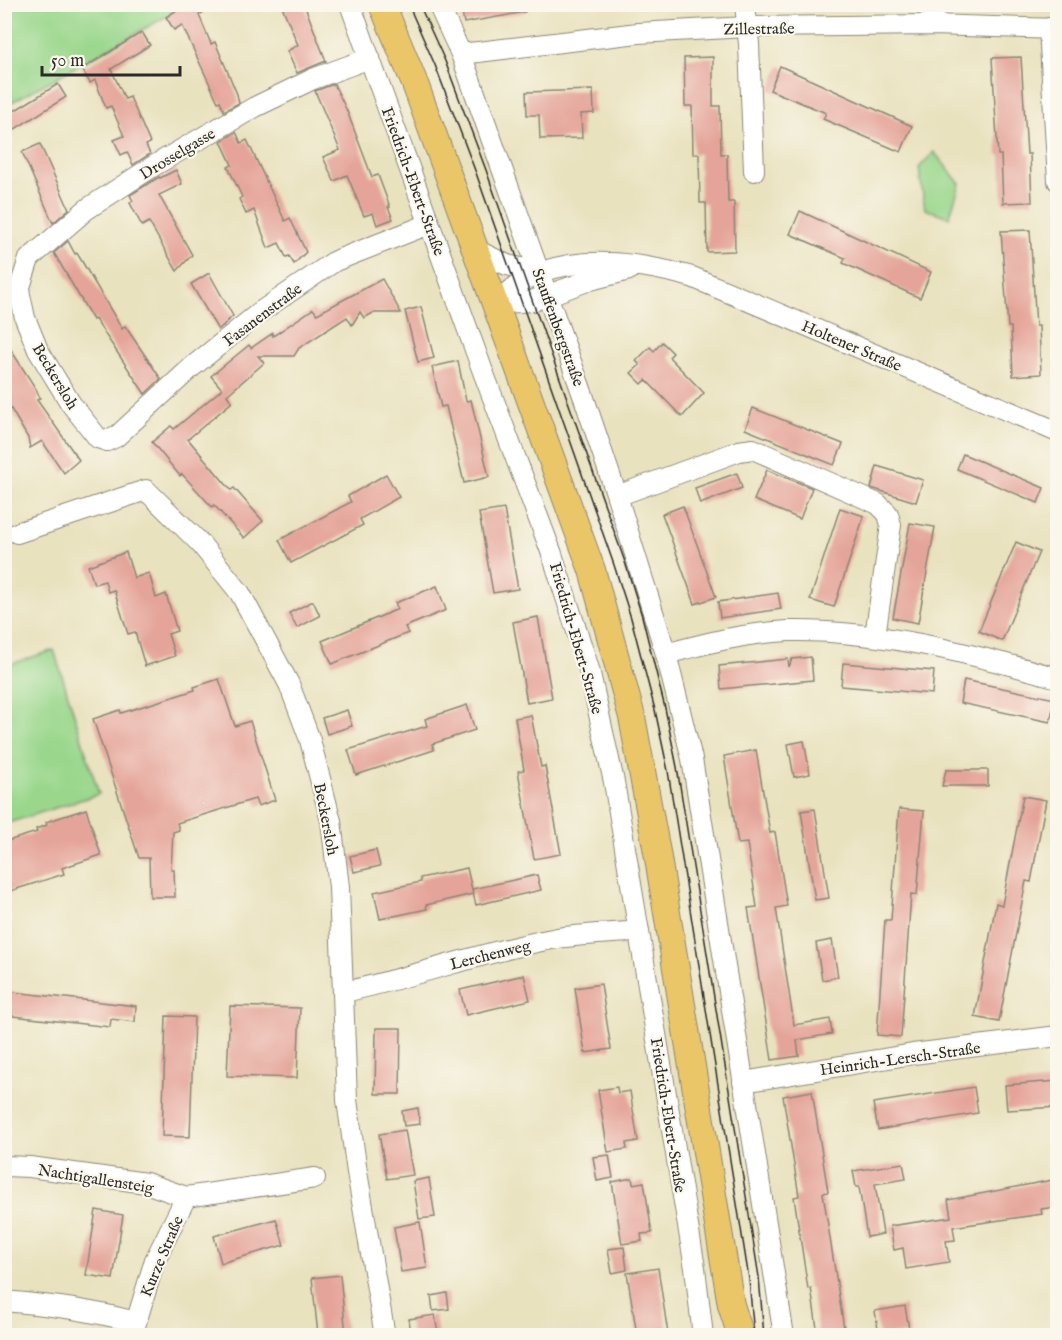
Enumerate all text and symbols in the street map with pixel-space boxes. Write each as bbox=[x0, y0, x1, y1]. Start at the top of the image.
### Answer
street label: Zillestraße bbox=[723, 19, 795, 41]
scale bar bbox=[42, 39, 180, 77]
text: 50 m bbox=[51, 50, 84, 73]
street label: Friedrich-Ebert-Straße bbox=[376, 105, 448, 259]
street label: Drosselgasse bbox=[137, 124, 219, 185]
street label: Stauffenbergstraße bbox=[526, 266, 588, 389]
street label: Fasanenstraße bbox=[220, 280, 306, 352]
street label: Holtener Straße bbox=[798, 317, 904, 377]
street label: Beckersloh bbox=[27, 340, 82, 414]
street label: Friedrich-Ebert-Straße bbox=[544, 560, 606, 717]
street label: Beckersloh bbox=[308, 781, 342, 858]
street label: Lerchenweg bbox=[448, 936, 533, 976]
street label: Friedrich-Ebert-Straße bbox=[645, 1036, 689, 1194]
street label: Heinrich-Lersch-Straße bbox=[819, 1039, 982, 1081]
street label: Nachtigallensteig bbox=[36, 1161, 155, 1199]
street label: Kurze Straße bbox=[137, 1213, 189, 1300]

